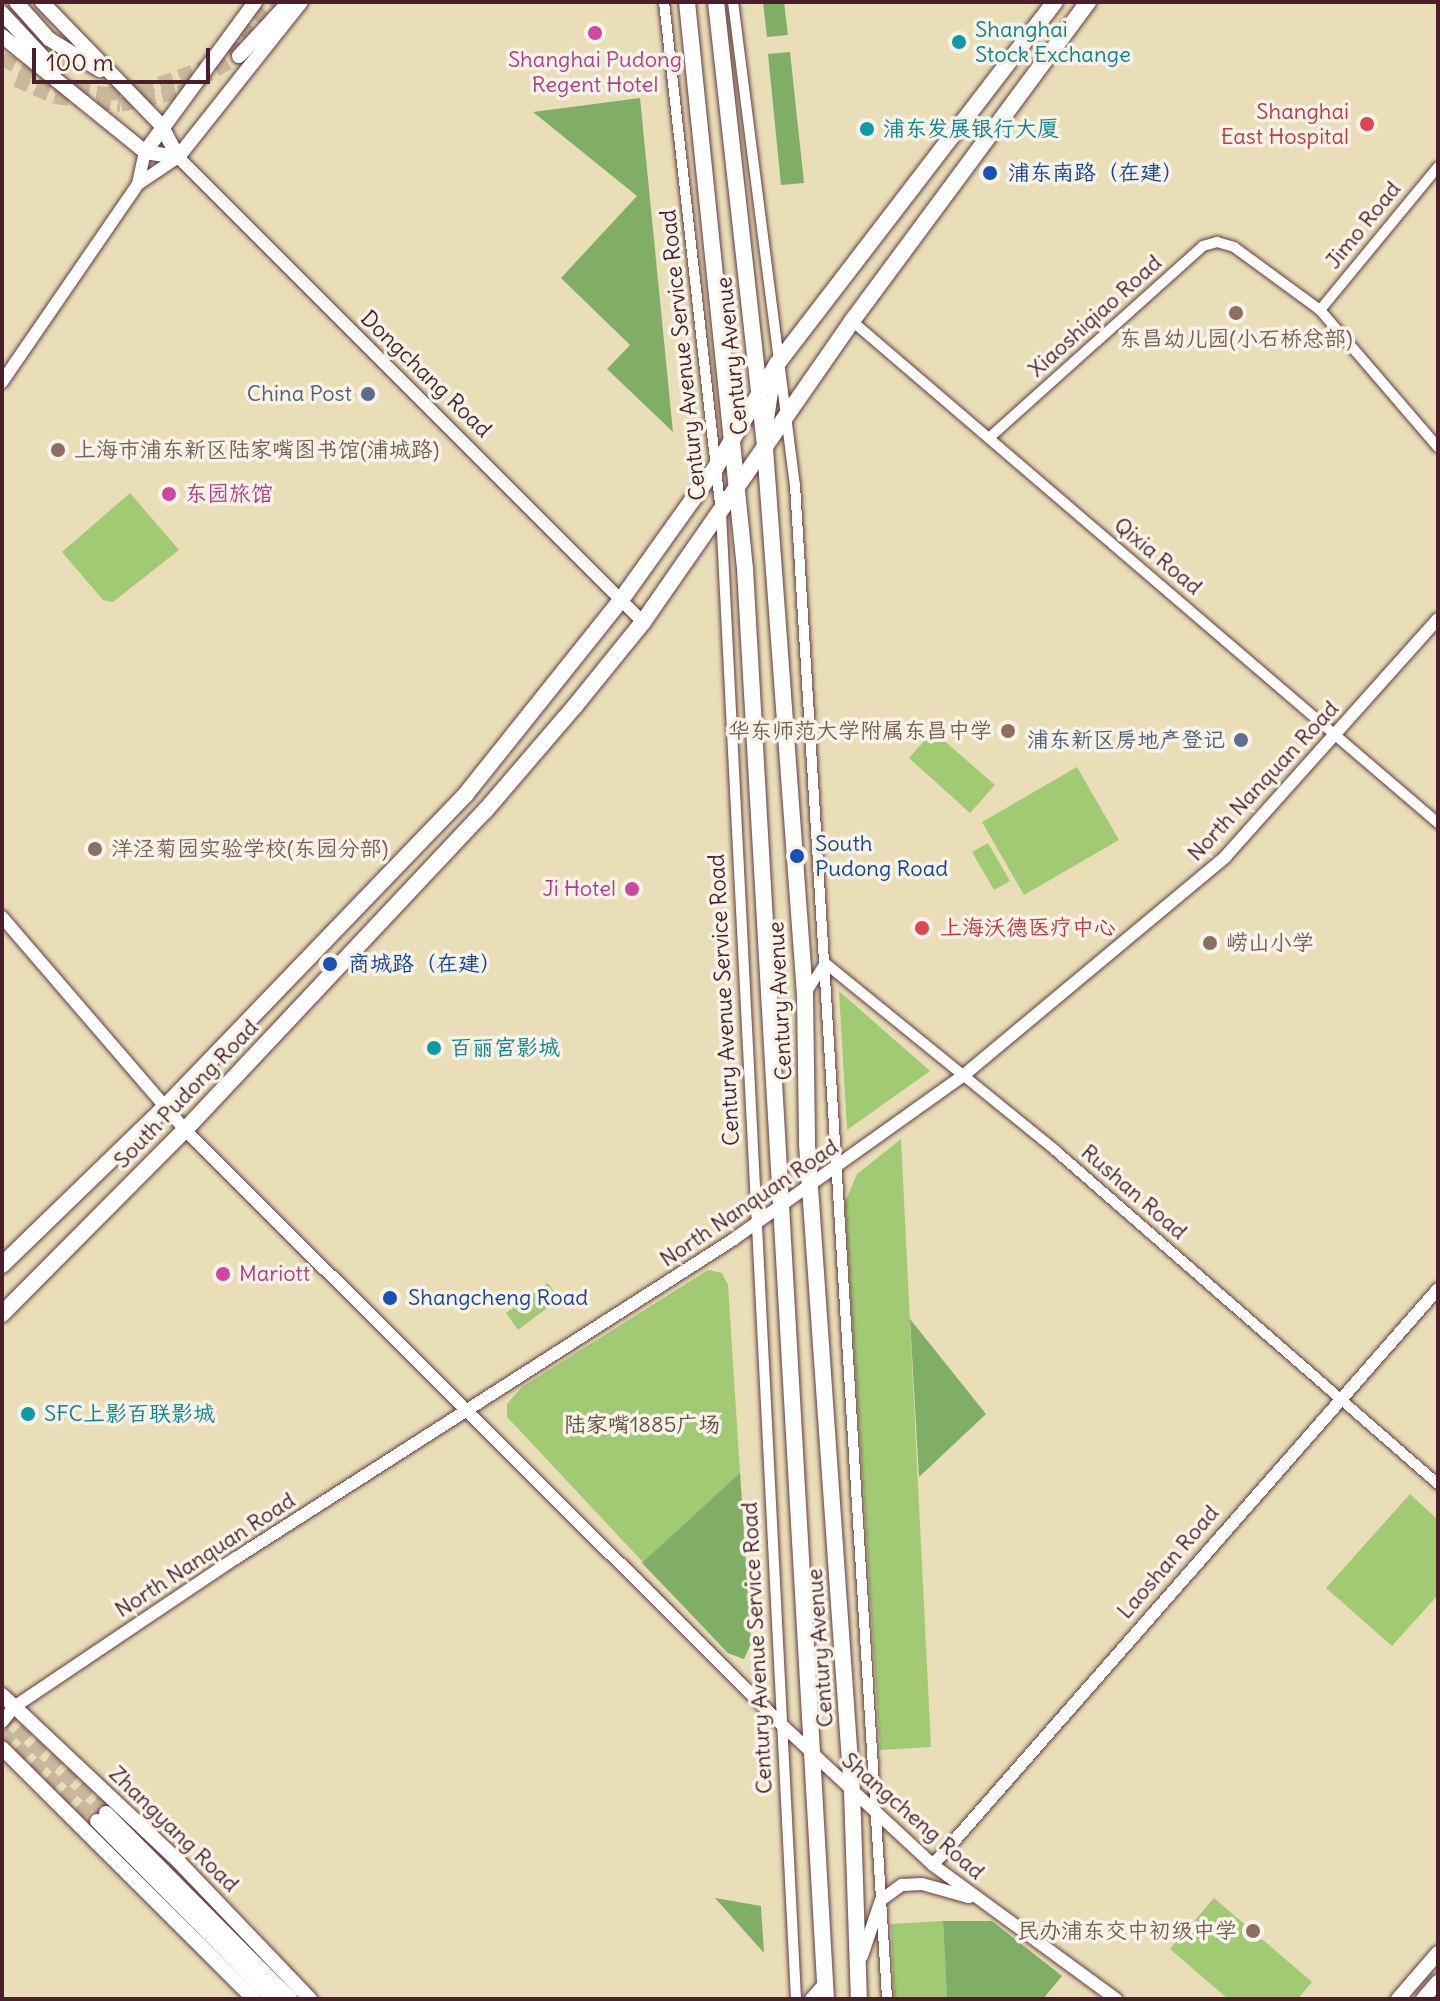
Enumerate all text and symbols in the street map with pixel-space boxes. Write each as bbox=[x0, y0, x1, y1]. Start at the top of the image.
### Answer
place label: Shanghai Stock Exchange bbox=[975, 16, 1131, 68]
marker: Shanghai Pudong Regent Hotel bbox=[586, 24, 604, 42]
scale bar bbox=[36, 32, 214, 82]
marker: Shanghai Stock Exchange bbox=[950, 33, 968, 51]
place label: Shanghai Pudong Regent Hotel bbox=[508, 46, 682, 98]
text: 100 m bbox=[46, 47, 114, 77]
place label: Shanghai East Hospital bbox=[1221, 98, 1349, 150]
marker: Shanghai East Hospital bbox=[1356, 113, 1378, 135]
place label: 浦东发展银行大厦 bbox=[883, 116, 1059, 142]
marker: 浦东发展银行大厦 bbox=[858, 120, 876, 138]
place label: 浦东南路（在建） bbox=[1008, 160, 1184, 186]
marker: 浦东南路（在建） bbox=[979, 162, 1001, 184]
street label: Jimo Road bbox=[1320, 176, 1406, 274]
street label: Century Avenue Service Road bbox=[655, 208, 711, 502]
street label: Xiaoshiqiao Road bbox=[1023, 249, 1167, 383]
street label: Century Avenue bbox=[711, 276, 753, 436]
marker: 东昌幼儿园(小石桥总部) bbox=[1227, 304, 1245, 322]
street label: Dongchang Road bbox=[355, 305, 497, 443]
place label: 东昌幼儿园(小石桥总部) bbox=[1119, 326, 1353, 352]
place label: China Post bbox=[247, 381, 352, 407]
marker: China Post bbox=[359, 385, 377, 403]
place label: 上海市浦东新区陆家嘴图书馆(浦城路) bbox=[74, 437, 439, 463]
marker: 上海市浦东新区陆家嘴图书馆(浦城路) bbox=[49, 441, 67, 459]
place label: 东园旅馆 bbox=[185, 481, 273, 507]
marker: 东园旅馆 bbox=[160, 485, 178, 503]
street label: Qixia Road bbox=[1109, 512, 1207, 600]
street label: North Nanquan Road bbox=[1182, 696, 1344, 866]
place label: 华东师范大学附属东昌中学 bbox=[728, 718, 992, 744]
marker: 华东师范大学附属东昌中学 bbox=[999, 722, 1017, 740]
place label: 浦东新区房地产登记 bbox=[1027, 727, 1225, 753]
marker: 浦东新区房地产登记 bbox=[1232, 731, 1250, 749]
place label: South Pudong Road bbox=[815, 830, 948, 882]
place label: 洋泾菊园实验学校(东园分部) bbox=[111, 836, 388, 862]
marker: 洋泾菊园实验学校(东园分部) bbox=[86, 840, 104, 858]
marker: South Pudong Road bbox=[786, 845, 808, 867]
street label: Century Avenue Service Road bbox=[703, 853, 745, 1147]
place label: Ji Hotel bbox=[542, 876, 616, 902]
marker: Ji Hotel bbox=[623, 880, 641, 898]
place label: 上海沃德医疗中心 bbox=[940, 915, 1116, 941]
marker: 上海沃德医疗中心 bbox=[911, 917, 933, 939]
street label: Century Avenue bbox=[763, 921, 797, 1081]
place label: 崂山小学 bbox=[1226, 930, 1314, 956]
marker: 崂山小学 bbox=[1201, 934, 1219, 952]
place label: 商城路（在建） bbox=[348, 951, 502, 977]
marker: 商城路（在建） bbox=[319, 953, 341, 975]
street label: South Pudong Road bbox=[108, 1014, 264, 1174]
place label: 百丽宫影城 bbox=[450, 1035, 560, 1061]
marker: 百丽宫影城 bbox=[425, 1039, 443, 1057]
street label: North Nanquan Road bbox=[655, 1134, 843, 1272]
street label: Rushan Road bbox=[1076, 1139, 1192, 1245]
place label: Mariott bbox=[239, 1261, 310, 1287]
marker: Mariott bbox=[214, 1265, 232, 1283]
place label: Shangcheng Road bbox=[408, 1285, 588, 1311]
marker: Shangcheng Road bbox=[379, 1287, 401, 1309]
place label: SFC上影百联影城 bbox=[44, 1401, 215, 1427]
marker: SFC上影百联影城 bbox=[19, 1405, 37, 1423]
park label: 陆家嘴1885广场 bbox=[564, 1412, 720, 1438]
street label: North Nanquan Road bbox=[110, 1487, 300, 1623]
street label: Laoshan Road bbox=[1112, 1500, 1224, 1624]
street label: Century Avenue Service Road bbox=[736, 1501, 778, 1795]
street label: Century Avenue bbox=[801, 1568, 839, 1728]
street label: Shangcheng Road bbox=[836, 1747, 990, 1885]
street label: Zhangyang Road bbox=[104, 1761, 244, 1897]
place label: 民办浦东交中初级中学 bbox=[1017, 1918, 1237, 1944]
marker: 民办浦东交中初级中学 bbox=[1244, 1922, 1262, 1940]

